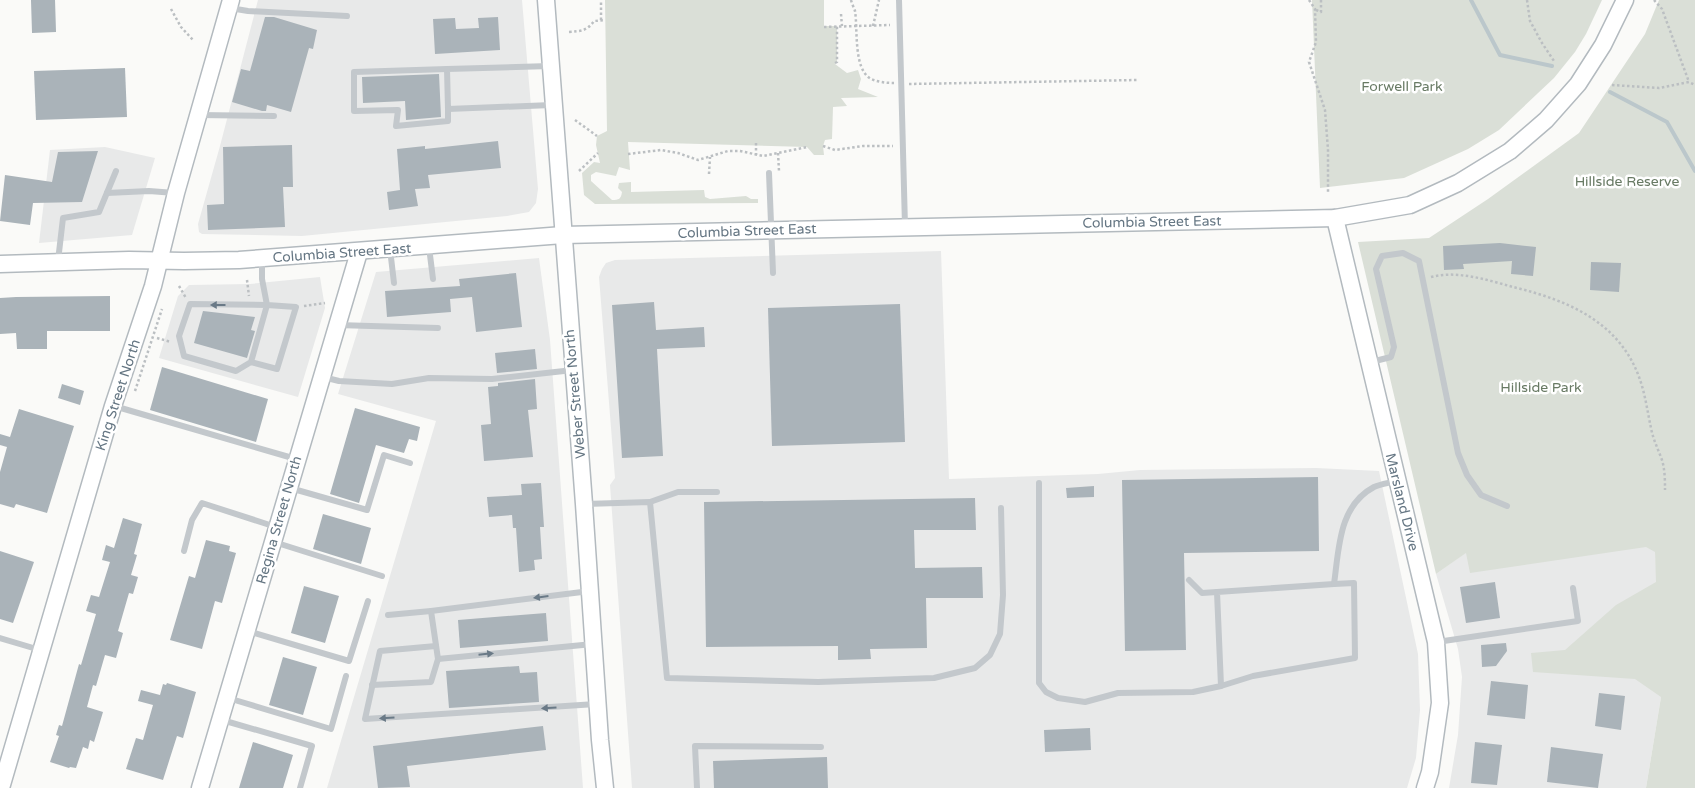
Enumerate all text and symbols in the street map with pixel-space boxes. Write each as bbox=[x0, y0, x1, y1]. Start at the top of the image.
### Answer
park label: Forwell Park bbox=[1361, 78, 1443, 95]
park label: Hillside Reserve bbox=[1575, 173, 1679, 190]
street label: Columbia Street East bbox=[1082, 212, 1222, 232]
street label: Columbia Street East bbox=[677, 220, 817, 242]
street label: Columbia Street East bbox=[272, 240, 413, 266]
one-way arrow bbox=[210, 300, 226, 308]
street label: Weber Street North bbox=[561, 329, 589, 459]
street label: King Street North bbox=[92, 337, 144, 453]
park label: Hillside Park bbox=[1500, 379, 1582, 396]
street label: Marsland Drive bbox=[1382, 451, 1422, 553]
street label: Regina Street North bbox=[253, 454, 305, 586]
one-way arrow bbox=[533, 593, 549, 601]
one-way arrow bbox=[479, 650, 495, 658]
one-way arrow bbox=[540, 704, 556, 712]
one-way arrow bbox=[378, 714, 394, 722]

